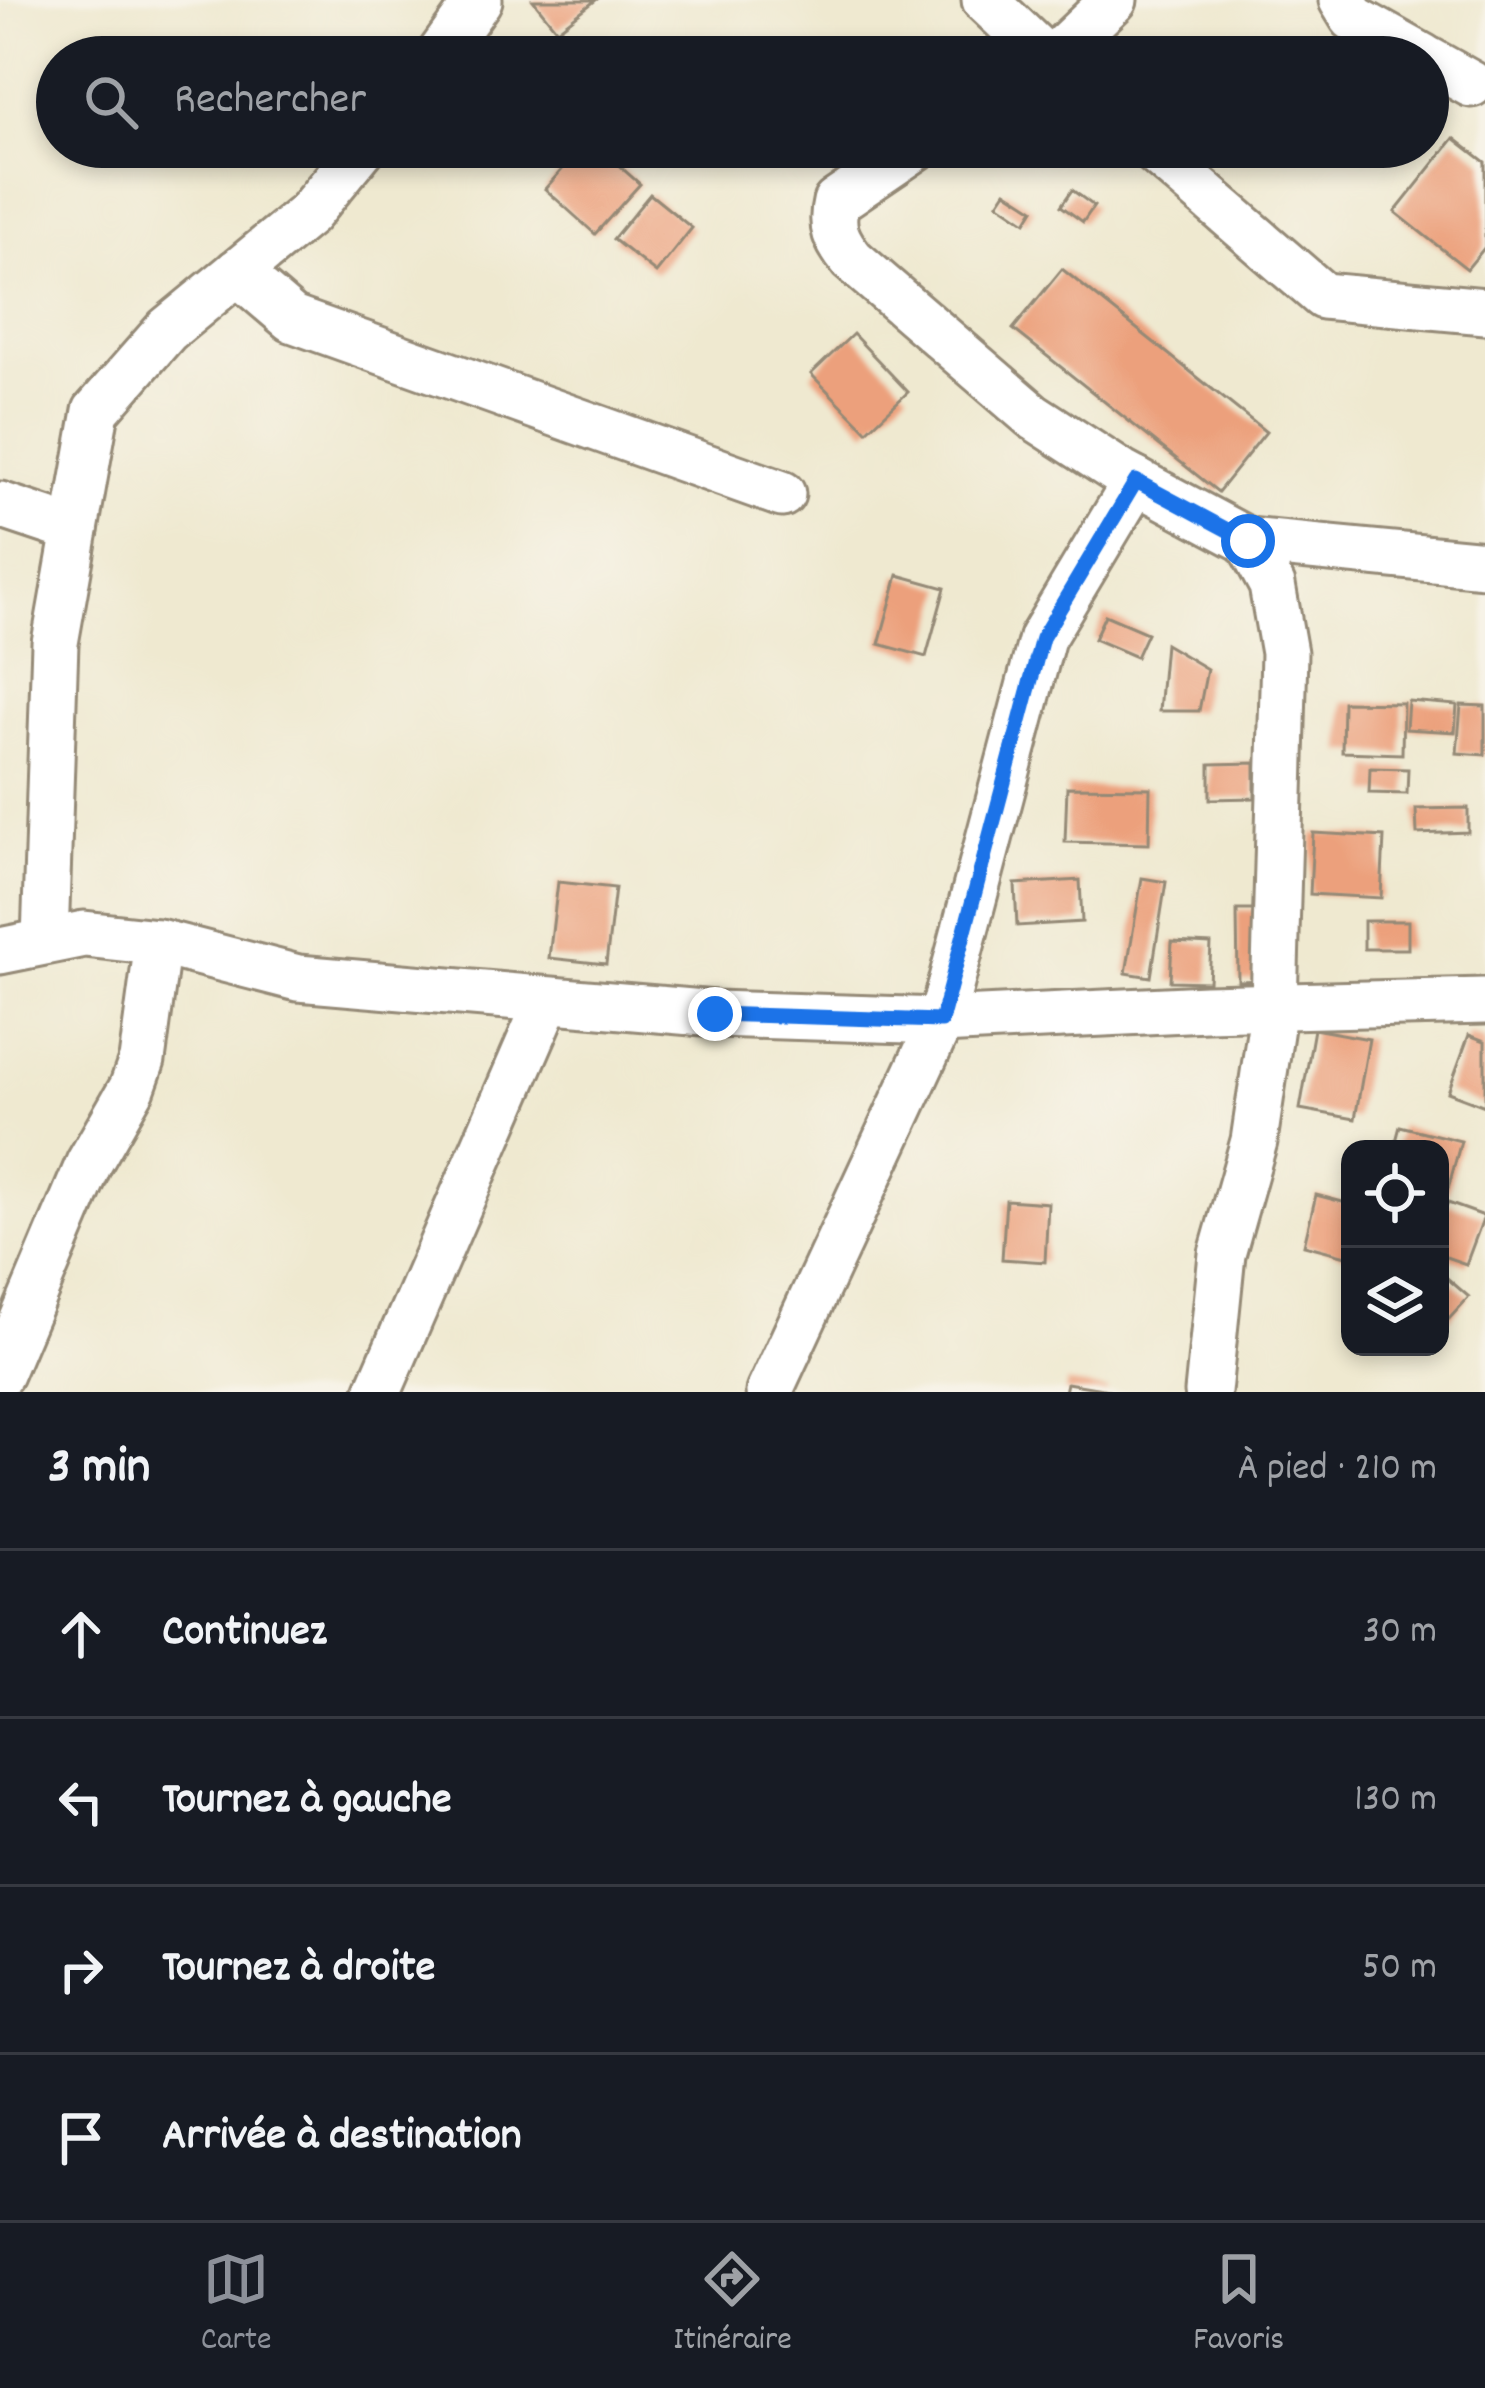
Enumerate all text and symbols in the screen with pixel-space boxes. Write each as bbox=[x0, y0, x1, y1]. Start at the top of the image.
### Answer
search box bbox=[36, 36, 1449, 168]
icon: search bbox=[78, 69, 144, 135]
text: Rechercher bbox=[174, 70, 366, 134]
route start bbox=[1221, 514, 1275, 568]
route end bbox=[688, 987, 742, 1041]
map controls bbox=[1341, 1140, 1449, 1356]
button: locate bbox=[1341, 1140, 1449, 1248]
button: layers bbox=[1341, 1248, 1449, 1356]
text: 3 min bbox=[48, 1434, 150, 1506]
text: À pied · 210 m bbox=[1238, 1443, 1437, 1498]
icon: ahead bbox=[48, 1601, 114, 1667]
text: Continuez bbox=[162, 1602, 327, 1666]
text: 30 m bbox=[1363, 1606, 1437, 1661]
icon: left bbox=[48, 1769, 114, 1835]
text: Tournez à gauche bbox=[162, 1770, 452, 1834]
text: 130 m bbox=[1354, 1774, 1437, 1829]
icon: right bbox=[48, 1937, 114, 2003]
text: Tournez à droite bbox=[162, 1938, 435, 2002]
text: 50 m bbox=[1362, 1942, 1437, 1997]
icon: arrive bbox=[48, 2105, 114, 2171]
text: Arrivée à destination bbox=[162, 2106, 521, 2170]
tab: Carte bbox=[201, 2246, 272, 2365]
tab: Itinéraire bbox=[673, 2246, 792, 2365]
tab: Favoris bbox=[1193, 2246, 1284, 2365]

